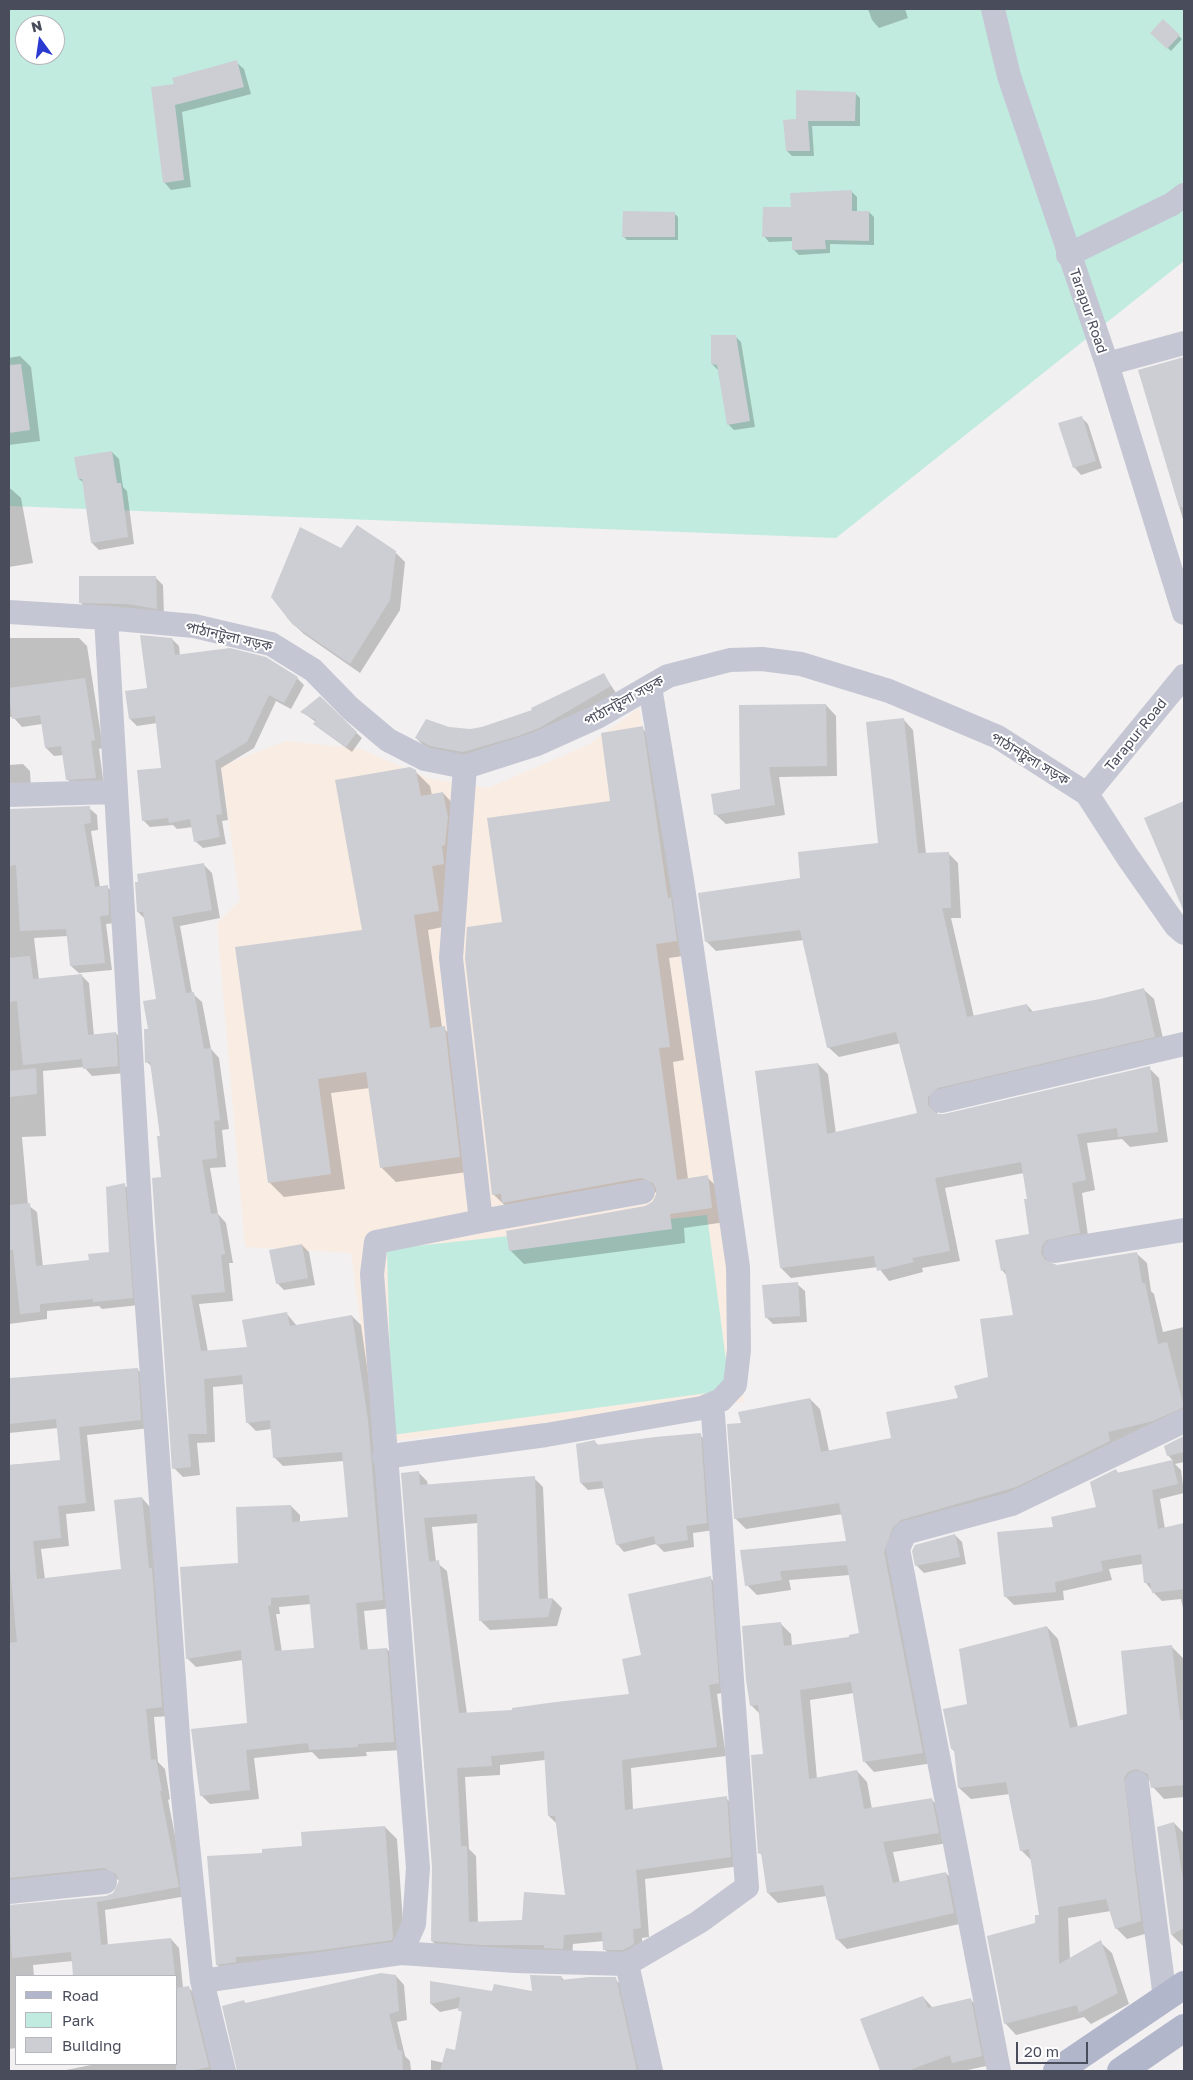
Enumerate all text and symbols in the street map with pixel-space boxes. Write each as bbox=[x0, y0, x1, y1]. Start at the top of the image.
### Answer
north arrow bbox=[15, 15, 65, 65]
text: N bbox=[29, 16, 44, 35]
street label: Tarapur Road bbox=[1066, 266, 1110, 356]
street label: পাঠানটুলা সড়ক bbox=[184, 619, 274, 655]
street label: পাঠানটুলা সড়ক bbox=[581, 672, 667, 730]
street label: Tarapur Road bbox=[1101, 695, 1171, 775]
street label: পাঠানটুলা সড়ক bbox=[988, 729, 1072, 789]
legend bbox=[15, 1975, 178, 2065]
text: Road bbox=[62, 1986, 99, 2004]
text: Park bbox=[62, 2011, 94, 2029]
scale bar bbox=[1018, 2032, 1090, 2064]
text: Building bbox=[62, 2036, 122, 2054]
text: 20 m bbox=[1024, 2042, 1059, 2060]

